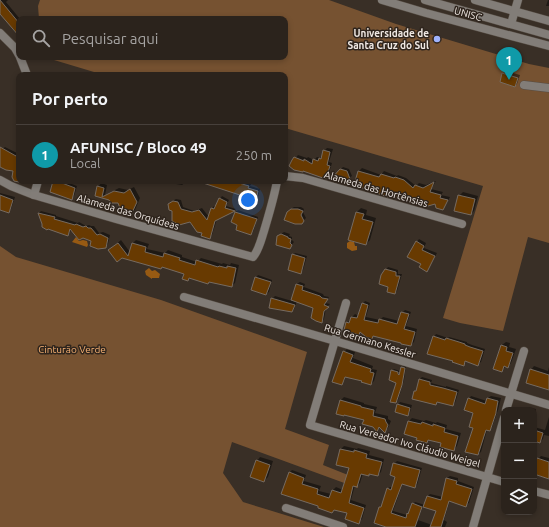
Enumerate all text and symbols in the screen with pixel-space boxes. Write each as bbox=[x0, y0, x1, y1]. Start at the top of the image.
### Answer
street label: UNISC bbox=[453, 5, 483, 23]
search box bbox=[16, 16, 288, 60]
icon: search bbox=[30, 27, 52, 49]
place label: Universidade de Santa Cruz do Sul bbox=[347, 28, 429, 51]
text: Pesquisar aqui bbox=[62, 30, 158, 47]
marker: Universidade de Santa Cruz do Sul bbox=[432, 34, 442, 44]
pin: 1 bbox=[496, 47, 522, 80]
text: Por perto bbox=[32, 89, 108, 108]
text: AFUNISC / Bloco 49 bbox=[70, 139, 207, 156]
text: 1 bbox=[41, 148, 49, 162]
text: 250 m bbox=[236, 148, 272, 162]
text: Local bbox=[70, 156, 100, 170]
street label: Alameda das Hortênsias bbox=[323, 169, 429, 209]
your location bbox=[238, 190, 258, 210]
street label: Alameda das Orquídeas bbox=[76, 192, 180, 232]
street label: Rua Germano Kessler bbox=[323, 322, 417, 360]
park label: Cinturão Verde bbox=[38, 344, 106, 355]
map controls bbox=[501, 407, 537, 515]
button: + bbox=[501, 407, 537, 443]
street label: Rua Vereador Ivo Cláudio Weigel bbox=[338, 419, 482, 469]
button: − bbox=[501, 443, 537, 479]
button: layers bbox=[501, 479, 537, 515]

